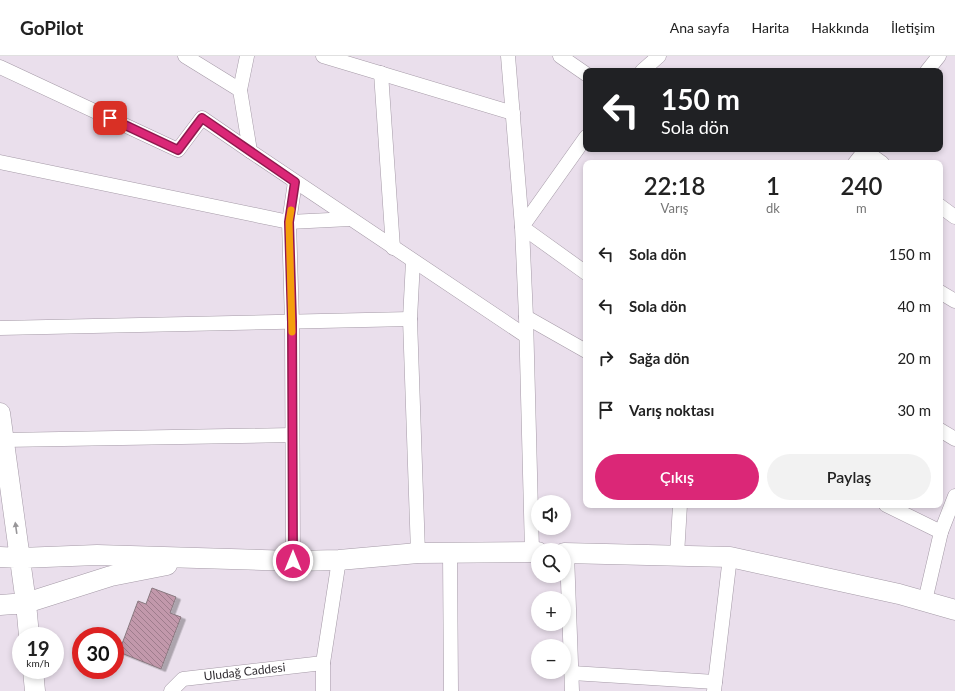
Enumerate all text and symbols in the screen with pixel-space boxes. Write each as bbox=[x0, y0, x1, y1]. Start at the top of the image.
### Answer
text: GoPilot bbox=[20, 16, 83, 39]
text: Ana sayfa bbox=[670, 19, 729, 36]
text: Harita bbox=[751, 19, 789, 36]
text: Hakkında bbox=[811, 19, 869, 36]
text: İletişim bbox=[891, 19, 935, 36]
text: 150 m bbox=[661, 82, 740, 116]
icon: left bbox=[595, 84, 647, 136]
pin bbox=[93, 101, 127, 135]
icon: arrive bbox=[99, 107, 121, 129]
text: Sola dön bbox=[661, 116, 729, 138]
text: 22:18 bbox=[644, 171, 705, 200]
text: 1 bbox=[766, 171, 780, 200]
text: 240 bbox=[841, 171, 882, 200]
text: Varış bbox=[661, 200, 688, 216]
text: dk bbox=[766, 200, 780, 216]
text: m bbox=[856, 200, 867, 216]
icon: left bbox=[595, 243, 617, 265]
text: Sola dön bbox=[629, 245, 686, 263]
text: 150 m bbox=[889, 245, 931, 263]
icon: left bbox=[595, 295, 617, 317]
text: Sola dön bbox=[629, 297, 686, 315]
text: 40 m bbox=[897, 297, 931, 315]
icon: right bbox=[595, 347, 617, 369]
text: Sağa dön bbox=[629, 349, 690, 367]
text: 20 m bbox=[897, 349, 931, 367]
icon: arrive bbox=[595, 399, 617, 421]
text: Varış noktası bbox=[629, 401, 714, 419]
text: 30 m bbox=[897, 401, 931, 419]
button: Çıkış bbox=[595, 454, 759, 500]
button: Paylaş bbox=[767, 454, 931, 500]
map controls bbox=[531, 495, 571, 679]
button: sound bbox=[531, 495, 571, 535]
one-way arrow bbox=[13, 522, 19, 534]
position arrow bbox=[272, 540, 314, 582]
button: search bbox=[531, 543, 571, 583]
button: + bbox=[531, 591, 571, 631]
speed limit sign: 30 bbox=[72, 627, 124, 679]
text: 19 bbox=[26, 636, 50, 660]
button: − bbox=[531, 639, 571, 679]
text: km/h bbox=[26, 657, 50, 669]
street label: Uludağ Caddesi bbox=[203, 659, 286, 684]

